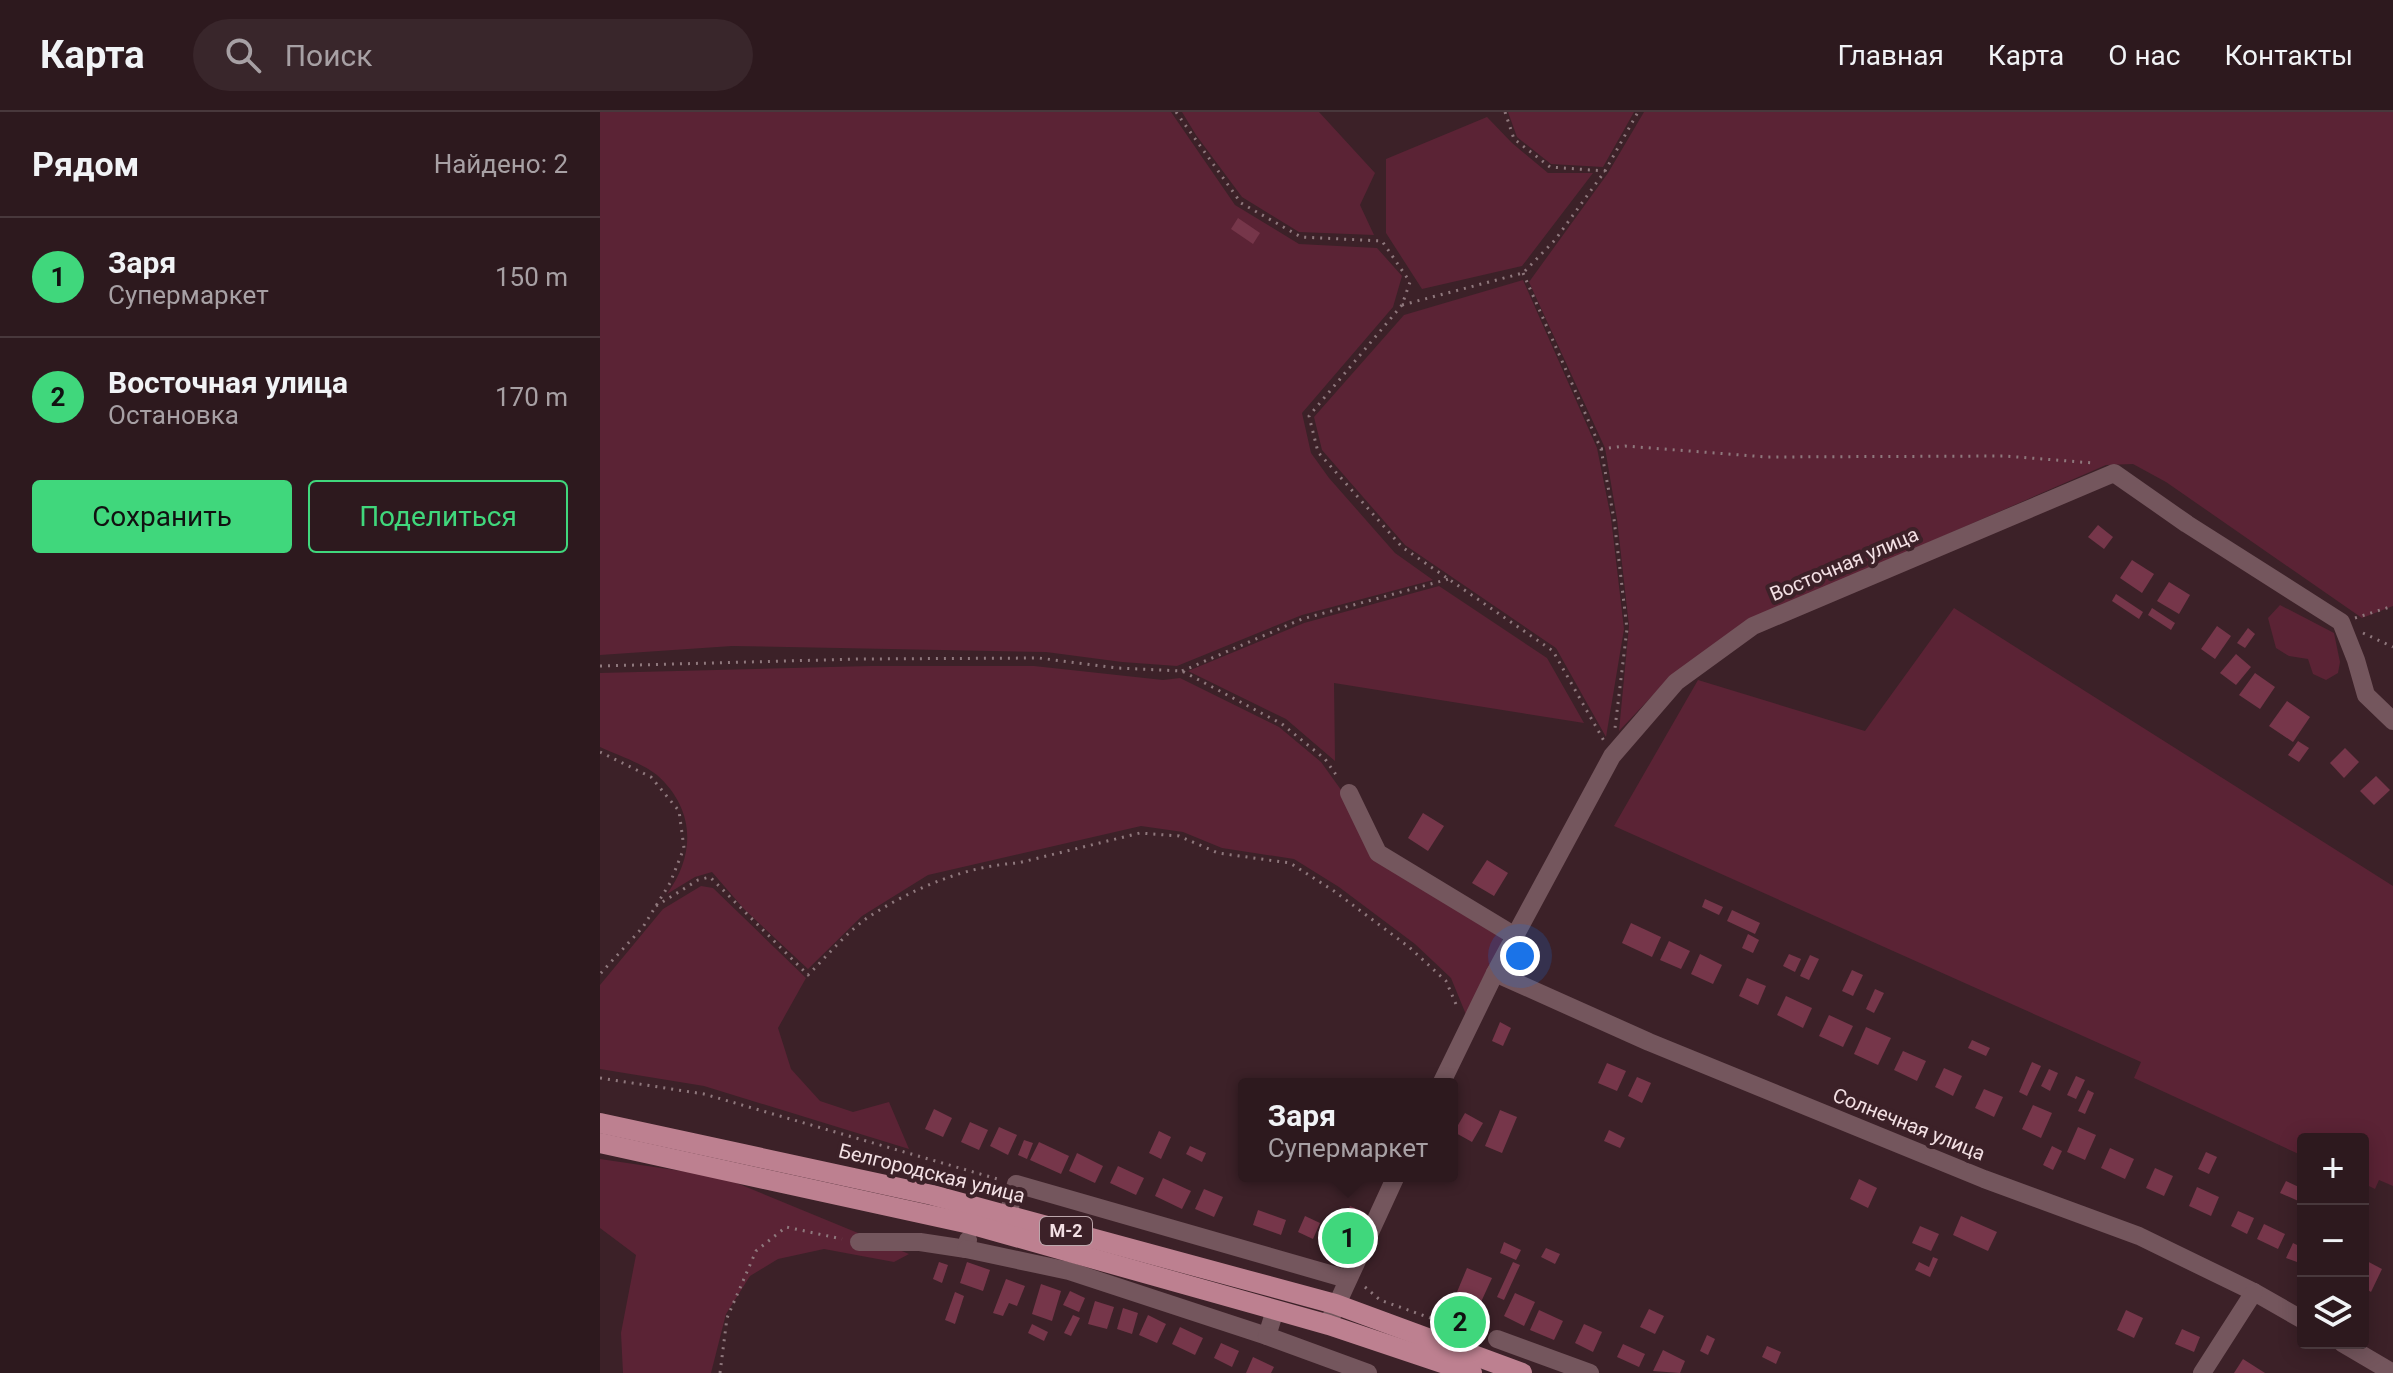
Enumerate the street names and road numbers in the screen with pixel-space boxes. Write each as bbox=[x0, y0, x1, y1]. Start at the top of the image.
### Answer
street label: Восточная улица bbox=[1766, 522, 1922, 606]
street label: Солнечная улица bbox=[1829, 1083, 1989, 1165]
street label: Белгородская улица bbox=[836, 1138, 1028, 1208]
road number: М-2 bbox=[1040, 1217, 1092, 1245]

